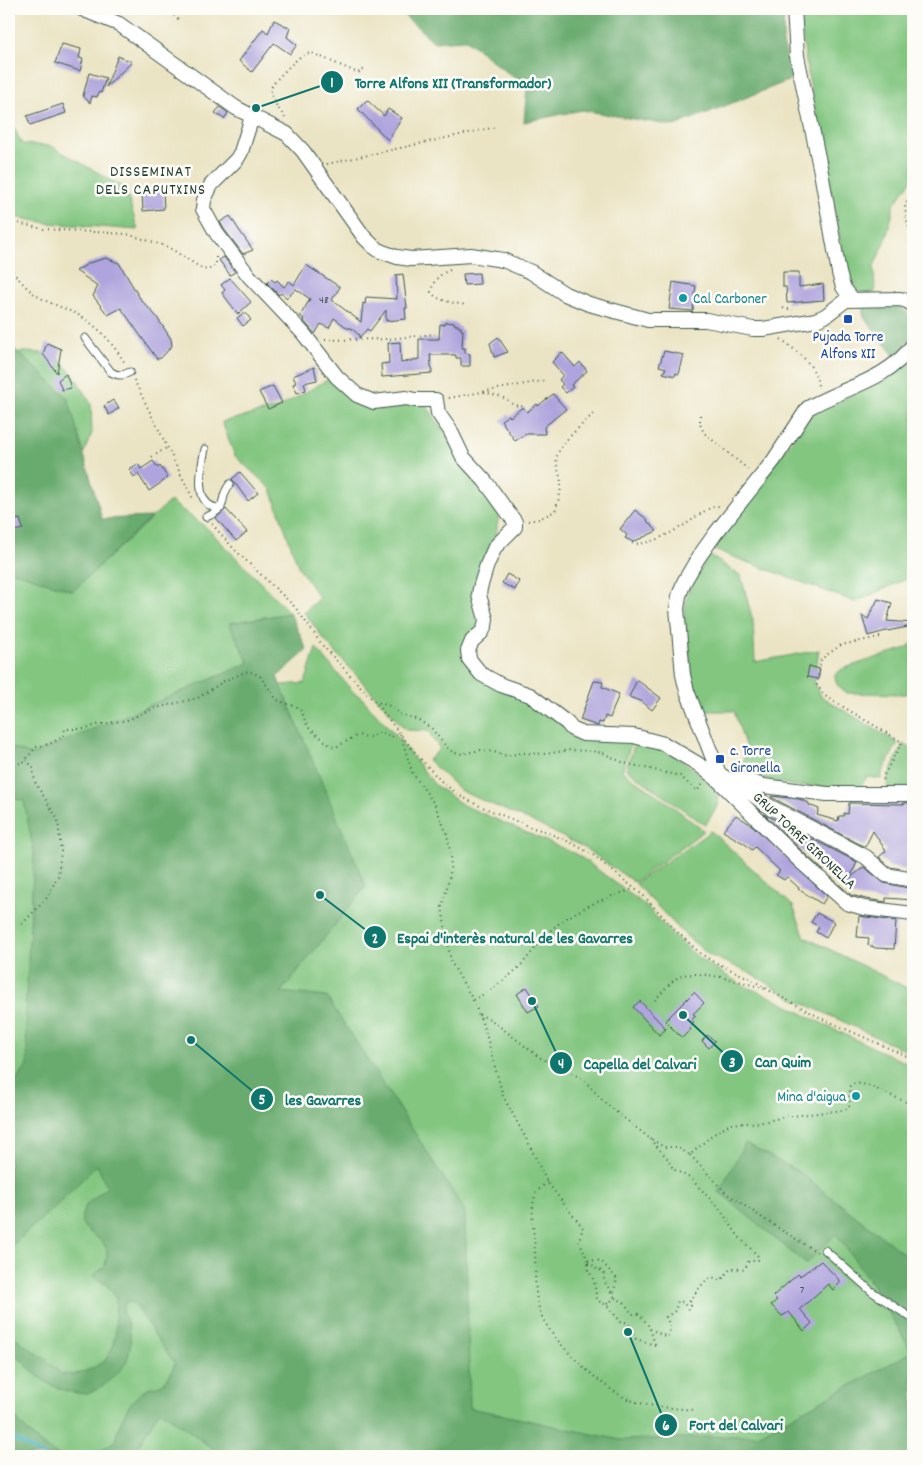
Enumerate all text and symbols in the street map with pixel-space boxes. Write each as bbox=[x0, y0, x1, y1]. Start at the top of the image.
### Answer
callout: Torre Alfons XII (Transformador) bbox=[319, 67, 561, 98]
text: 1 bbox=[330, 73, 334, 95]
text: Torre Alfons XII (Transformador) bbox=[355, 73, 551, 96]
district label: DISSEMINAT DELS CAPUTXINS bbox=[96, 161, 206, 202]
place label: Cal Carboner bbox=[693, 289, 767, 311]
house number: 48 bbox=[319, 292, 329, 309]
marker: Cal Carboner bbox=[677, 292, 689, 304]
marker: Pujada Torre Alfons XII bbox=[842, 313, 854, 325]
place label: Pujada Torre Alfons XII bbox=[813, 327, 884, 366]
place label: c. Torre Gironella bbox=[730, 741, 781, 780]
marker: c. Torre Gironella bbox=[714, 753, 726, 765]
street label: GRUP TORRE GIRONELLA bbox=[747, 788, 860, 895]
callout: Espai d'interès natural de les Gavarres bbox=[362, 922, 643, 953]
text: Espai d'interès natural de les Gavarres bbox=[397, 928, 633, 951]
text: 2 bbox=[372, 929, 378, 951]
callout: Can Quim bbox=[719, 1046, 821, 1077]
callout: Capella del Calvari bbox=[548, 1047, 706, 1078]
text: Can Quim bbox=[755, 1052, 811, 1075]
text: 3 bbox=[729, 1053, 736, 1075]
text: 4 bbox=[558, 1054, 564, 1076]
text: Capella del Calvari bbox=[584, 1054, 697, 1077]
callout: les Gavarres bbox=[249, 1084, 371, 1115]
place label: Mina d'aigua bbox=[777, 1087, 847, 1109]
text: 5 bbox=[259, 1090, 266, 1112]
text: les Gavarres bbox=[285, 1090, 362, 1113]
marker: Mina d'aigua bbox=[850, 1090, 862, 1102]
house number: 7 bbox=[800, 1282, 805, 1299]
callout: Fort del Calvari bbox=[654, 1409, 793, 1440]
text: Fort del Calvari bbox=[689, 1415, 783, 1438]
text: 6 bbox=[662, 1416, 670, 1438]

